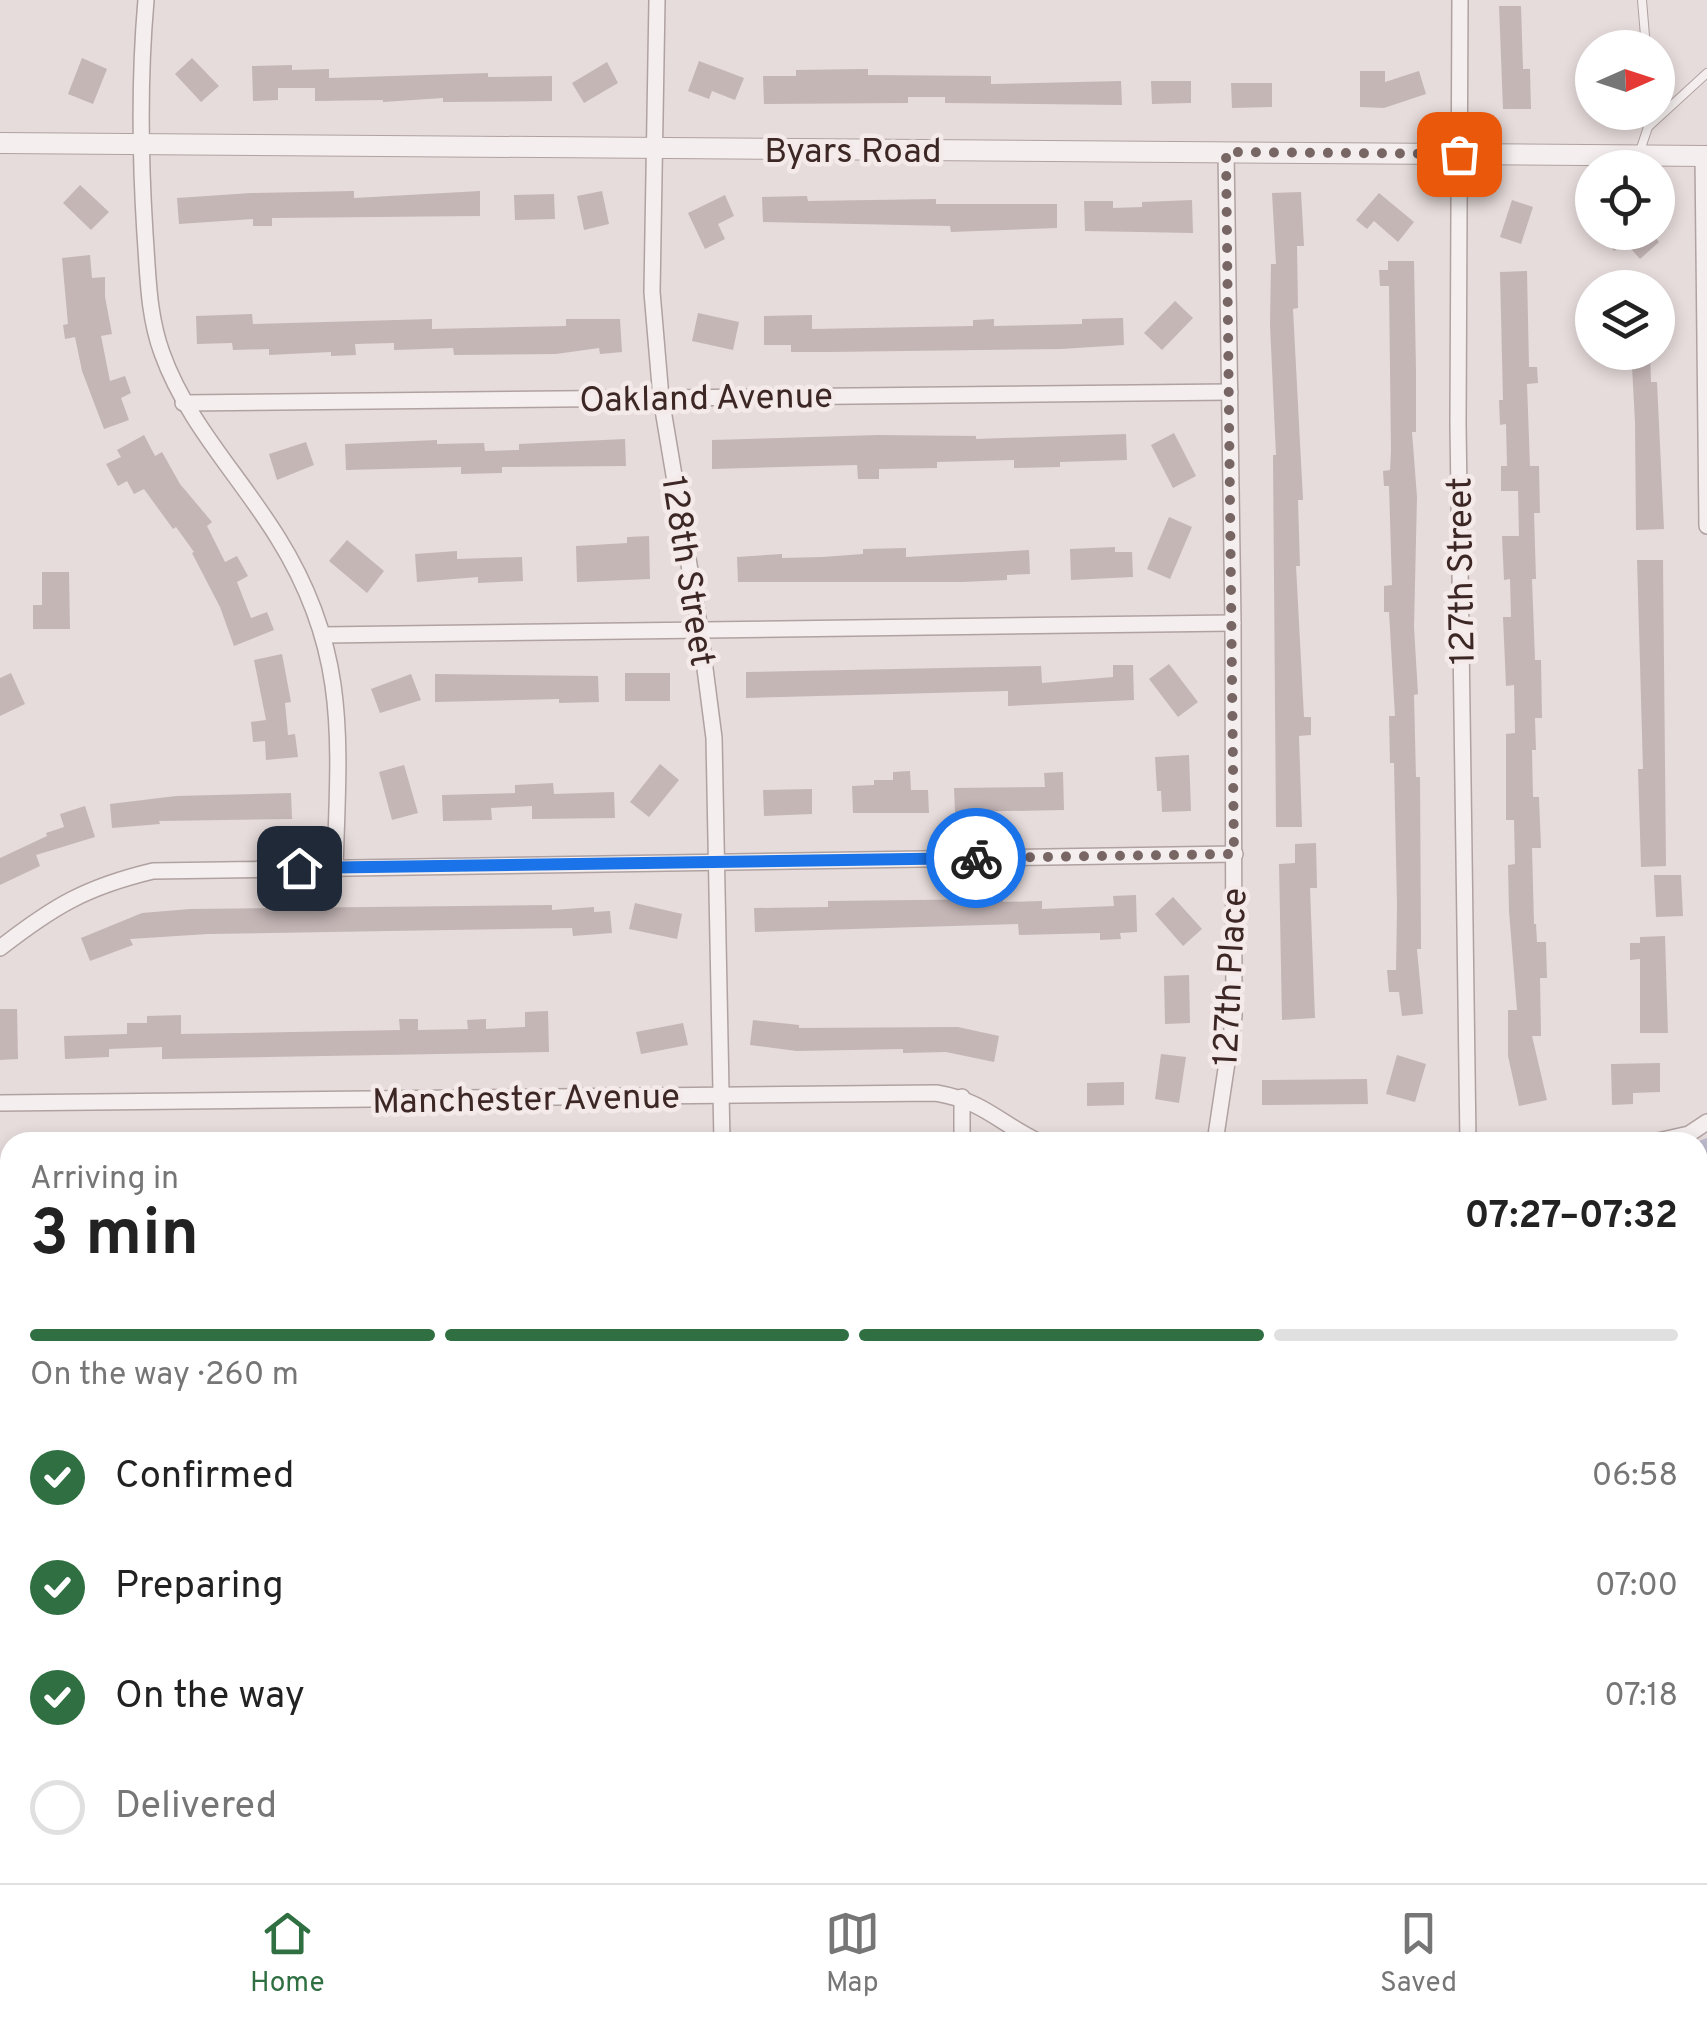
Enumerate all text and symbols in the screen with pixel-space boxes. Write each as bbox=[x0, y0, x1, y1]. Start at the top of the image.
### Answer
north arrow bbox=[1575, 30, 1675, 130]
map controls bbox=[1575, 30, 1675, 370]
pin bbox=[1417, 112, 1502, 197]
icon: bag bbox=[1432, 127, 1487, 182]
street label: Byars Road bbox=[764, 131, 942, 175]
button: locate bbox=[1575, 150, 1675, 250]
button: layers bbox=[1575, 270, 1675, 370]
street label: Oakland Avenue bbox=[579, 376, 833, 424]
street label: 128th Street bbox=[649, 473, 723, 670]
street label: 127th Street bbox=[1439, 476, 1487, 665]
courier bbox=[926, 808, 1026, 908]
pin bbox=[257, 826, 342, 911]
icon: bike bbox=[949, 831, 1004, 886]
icon: home bbox=[272, 841, 327, 896]
street label: 127th Place bbox=[1205, 887, 1259, 1067]
street label: Manchester Avenue bbox=[372, 1076, 680, 1126]
text: Arriving in bbox=[30, 1160, 179, 1200]
text: 07:27–07:32 bbox=[1464, 1193, 1678, 1242]
text: 3 min bbox=[30, 1196, 199, 1278]
text: On the way · 260 m bbox=[30, 1356, 299, 1396]
icon: check bbox=[30, 1450, 85, 1505]
text: Confirmed bbox=[115, 1453, 294, 1502]
text: 06:58 bbox=[1592, 1457, 1678, 1497]
icon: check bbox=[30, 1560, 85, 1615]
text: Preparing bbox=[115, 1563, 284, 1612]
text: 07:00 bbox=[1595, 1567, 1678, 1607]
icon: check bbox=[30, 1670, 85, 1725]
text: On the way bbox=[115, 1673, 305, 1722]
text: 07:18 bbox=[1604, 1677, 1678, 1717]
text: Delivered bbox=[115, 1783, 277, 1832]
tab: Home bbox=[250, 1906, 324, 2002]
tab: Map bbox=[825, 1906, 880, 2002]
tab: Saved bbox=[1380, 1906, 1457, 2002]

